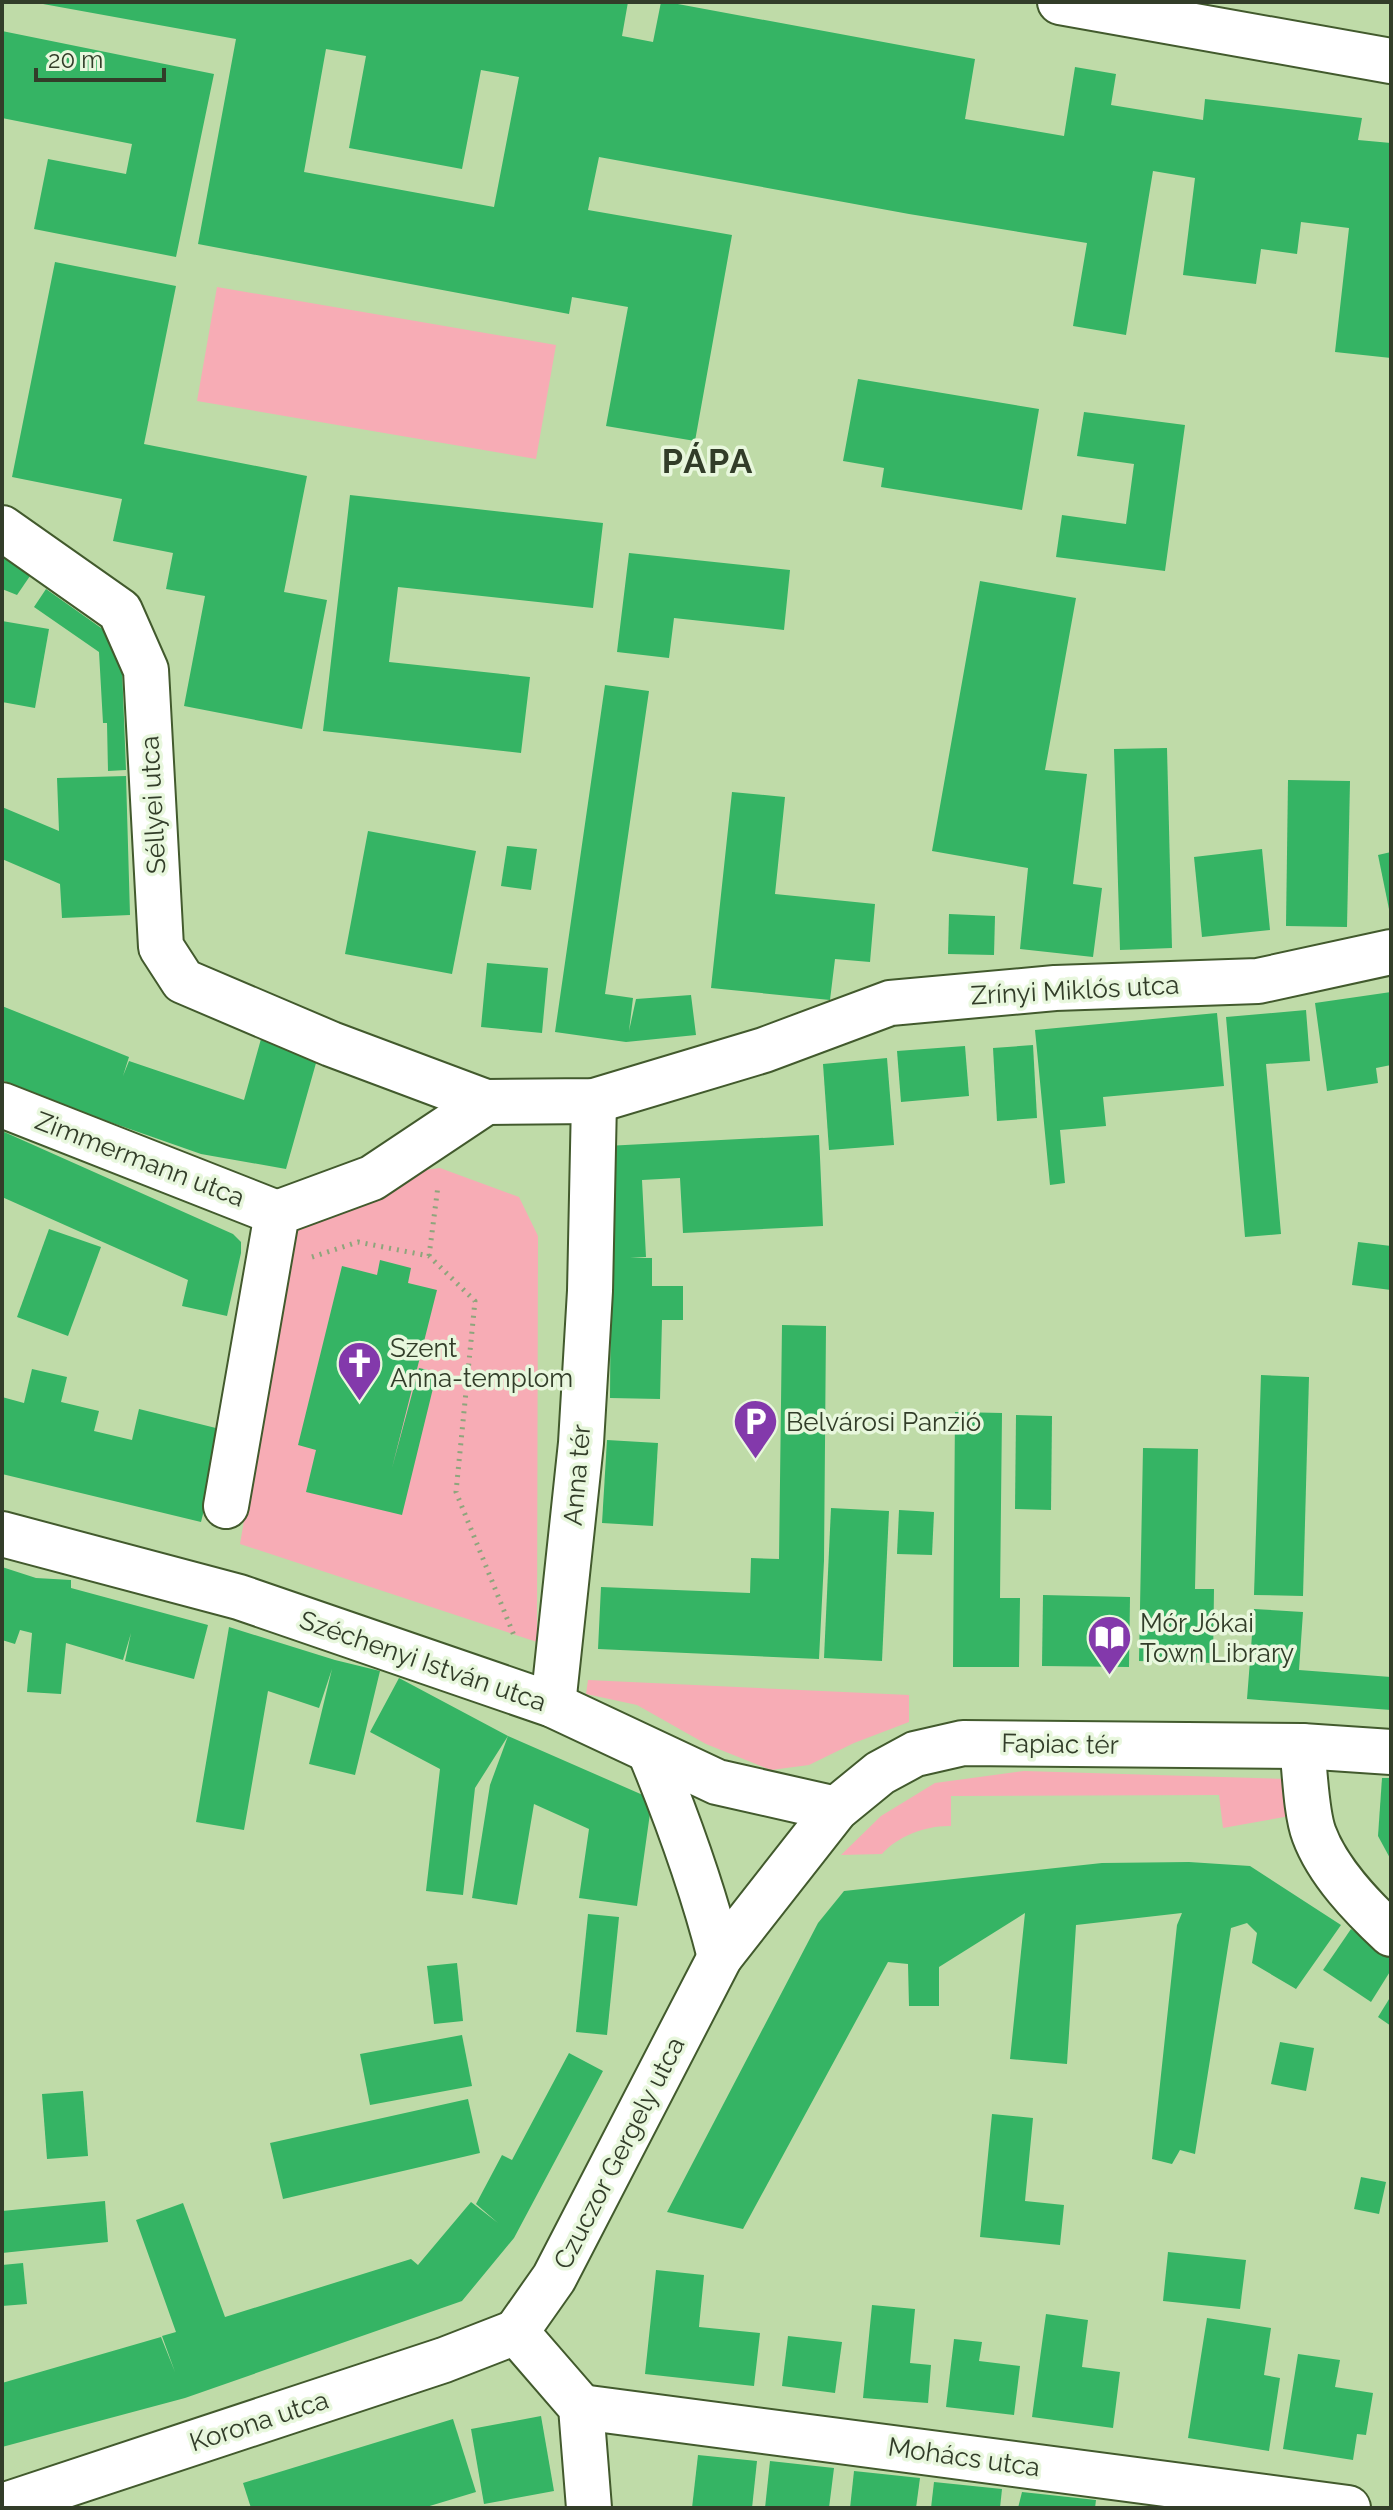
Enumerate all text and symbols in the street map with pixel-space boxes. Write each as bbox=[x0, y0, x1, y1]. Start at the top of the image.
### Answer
scale bar bbox=[36, 32, 164, 82]
text: 20 m bbox=[48, 45, 103, 74]
district label: PÁPA bbox=[662, 441, 754, 481]
street label: Séllyei utca bbox=[134, 735, 172, 875]
street label: Zrínyi Miklós utca bbox=[970, 970, 1180, 1010]
street label: Zimmermann utca bbox=[31, 1105, 249, 1213]
place label: Szent Anna-templom bbox=[390, 1333, 573, 1393]
church icon: Szent Anna-templom bbox=[335, 1339, 383, 1402]
parking icon: Belvárosi Panzió bbox=[731, 1398, 779, 1461]
place label: Belvárosi Panzió bbox=[786, 1407, 981, 1437]
street label: Anna tér bbox=[558, 1423, 596, 1527]
street label: Széchenyi István utca bbox=[296, 1605, 550, 1717]
place label: Mór Jókai Town Library bbox=[1140, 1608, 1294, 1668]
library icon: Mór Jókai Town Library bbox=[1085, 1614, 1133, 1677]
street label: Fapiac tér bbox=[1001, 1728, 1119, 1760]
street label: Czuczor Gergely utca bbox=[547, 2032, 691, 2274]
street label: Korona utca bbox=[186, 2385, 332, 2457]
street label: Mohács utca bbox=[886, 2431, 1042, 2483]

